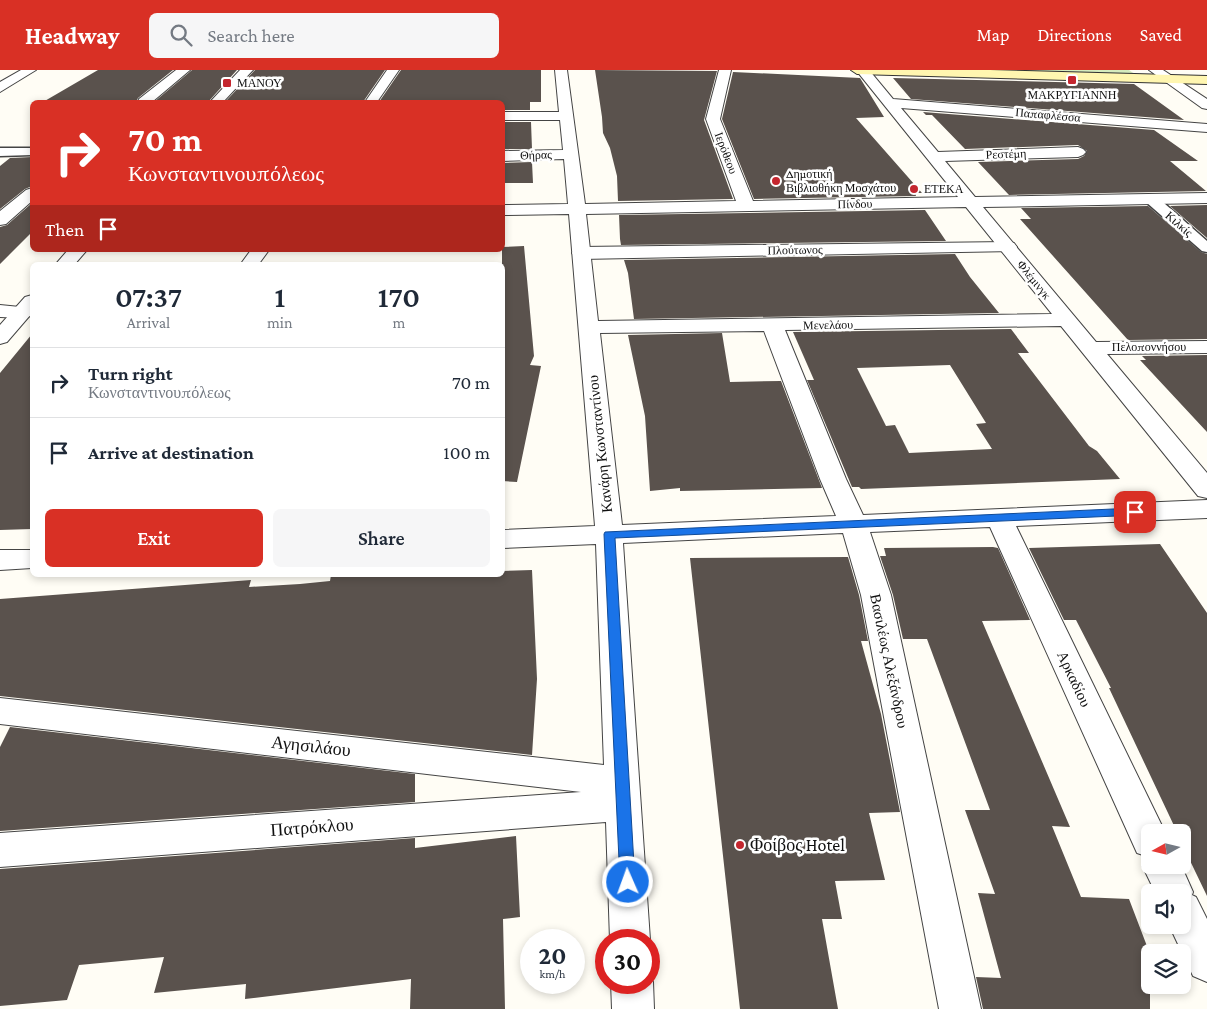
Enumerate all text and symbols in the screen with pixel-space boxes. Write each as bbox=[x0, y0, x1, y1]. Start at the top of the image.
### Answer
search box bbox=[149, 13, 499, 58]
icon: search bbox=[167, 21, 195, 49]
text: Headway bbox=[25, 22, 119, 49]
text: Search here bbox=[207, 25, 295, 46]
text: Map bbox=[977, 25, 1009, 45]
text: Directions bbox=[1037, 25, 1112, 45]
text: Saved bbox=[1140, 25, 1182, 45]
marker: ΜΑΚΡΥΓΙΑΝΝΗ bbox=[1066, 74, 1078, 86]
place label: ΜΑΝΟΥ bbox=[237, 76, 282, 90]
marker: ΜΑΝΟΥ bbox=[221, 77, 233, 89]
place label: ΜΑΚΡΥΓΙΑΝΝΗ bbox=[1028, 88, 1117, 102]
street label: Παπαφλέσσα bbox=[1015, 105, 1082, 125]
icon: right bbox=[45, 120, 110, 185]
text: 70 m bbox=[128, 120, 202, 159]
street label: Ιερόθεου bbox=[712, 130, 740, 176]
street label: Ρεστέμη bbox=[985, 146, 1027, 162]
street label: Θήρας bbox=[520, 147, 552, 163]
text: Κωνσταντινουπόλεως bbox=[128, 161, 324, 186]
place label: Δημοτική Βιβλιοθήκη Μοσχάτου bbox=[786, 167, 896, 195]
marker: Δημοτική Βιβλιοθήκη Μοσχάτου bbox=[770, 175, 782, 187]
place label: ΕΤΕΚΑ bbox=[924, 182, 964, 196]
marker: ΕΤΕΚΑ bbox=[908, 183, 920, 195]
street label: Πίνδου bbox=[837, 197, 873, 211]
street label: Κιλκίς bbox=[1162, 208, 1196, 240]
icon: arrive bbox=[94, 215, 122, 243]
text: Then bbox=[45, 219, 84, 240]
street label: Πλούτωνος bbox=[767, 243, 823, 257]
street label: Φλέμινγκ bbox=[1014, 258, 1054, 302]
text: 07:37 bbox=[115, 280, 182, 313]
text: 1 bbox=[274, 280, 285, 313]
text: 170 bbox=[378, 280, 420, 313]
text: Arrival bbox=[127, 314, 170, 331]
text: min bbox=[267, 314, 293, 331]
text: m bbox=[392, 314, 405, 331]
street label: Μενελάου bbox=[803, 318, 853, 332]
street label: Πελοποννήσου bbox=[1112, 340, 1186, 354]
text: Turn right bbox=[88, 363, 173, 384]
icon: right bbox=[45, 369, 73, 397]
text: 70 m bbox=[452, 372, 490, 393]
street label: Κανάρη Κωνσταντίνου bbox=[585, 374, 615, 514]
text: Κωνσταντινουπόλεως bbox=[88, 384, 231, 401]
icon: arrive bbox=[45, 439, 73, 467]
text: Arrive at destination bbox=[88, 442, 254, 463]
text: 100 m bbox=[443, 442, 490, 463]
pin bbox=[1114, 491, 1156, 533]
icon: arrive bbox=[1121, 498, 1149, 526]
button: Exit bbox=[45, 509, 263, 567]
button: Share bbox=[273, 509, 490, 567]
street label: Βασιλέως Αλεξάνδρου bbox=[867, 592, 911, 730]
street label: Αρκαδίου bbox=[1054, 649, 1094, 709]
street label: Αγησιλάου bbox=[270, 732, 352, 760]
street label: Πατρόκλου bbox=[270, 814, 354, 840]
north arrow bbox=[1141, 824, 1191, 874]
map controls bbox=[1141, 824, 1191, 994]
place label: Φοίβος Hotel bbox=[750, 835, 845, 855]
marker: Φοίβος Hotel bbox=[734, 839, 746, 851]
position arrow bbox=[601, 855, 653, 907]
button: sound bbox=[1141, 884, 1191, 934]
speed limit sign: 30 bbox=[595, 929, 660, 994]
text: 20 bbox=[539, 942, 566, 969]
button: layers bbox=[1141, 944, 1191, 994]
text: km/h bbox=[540, 967, 565, 981]

